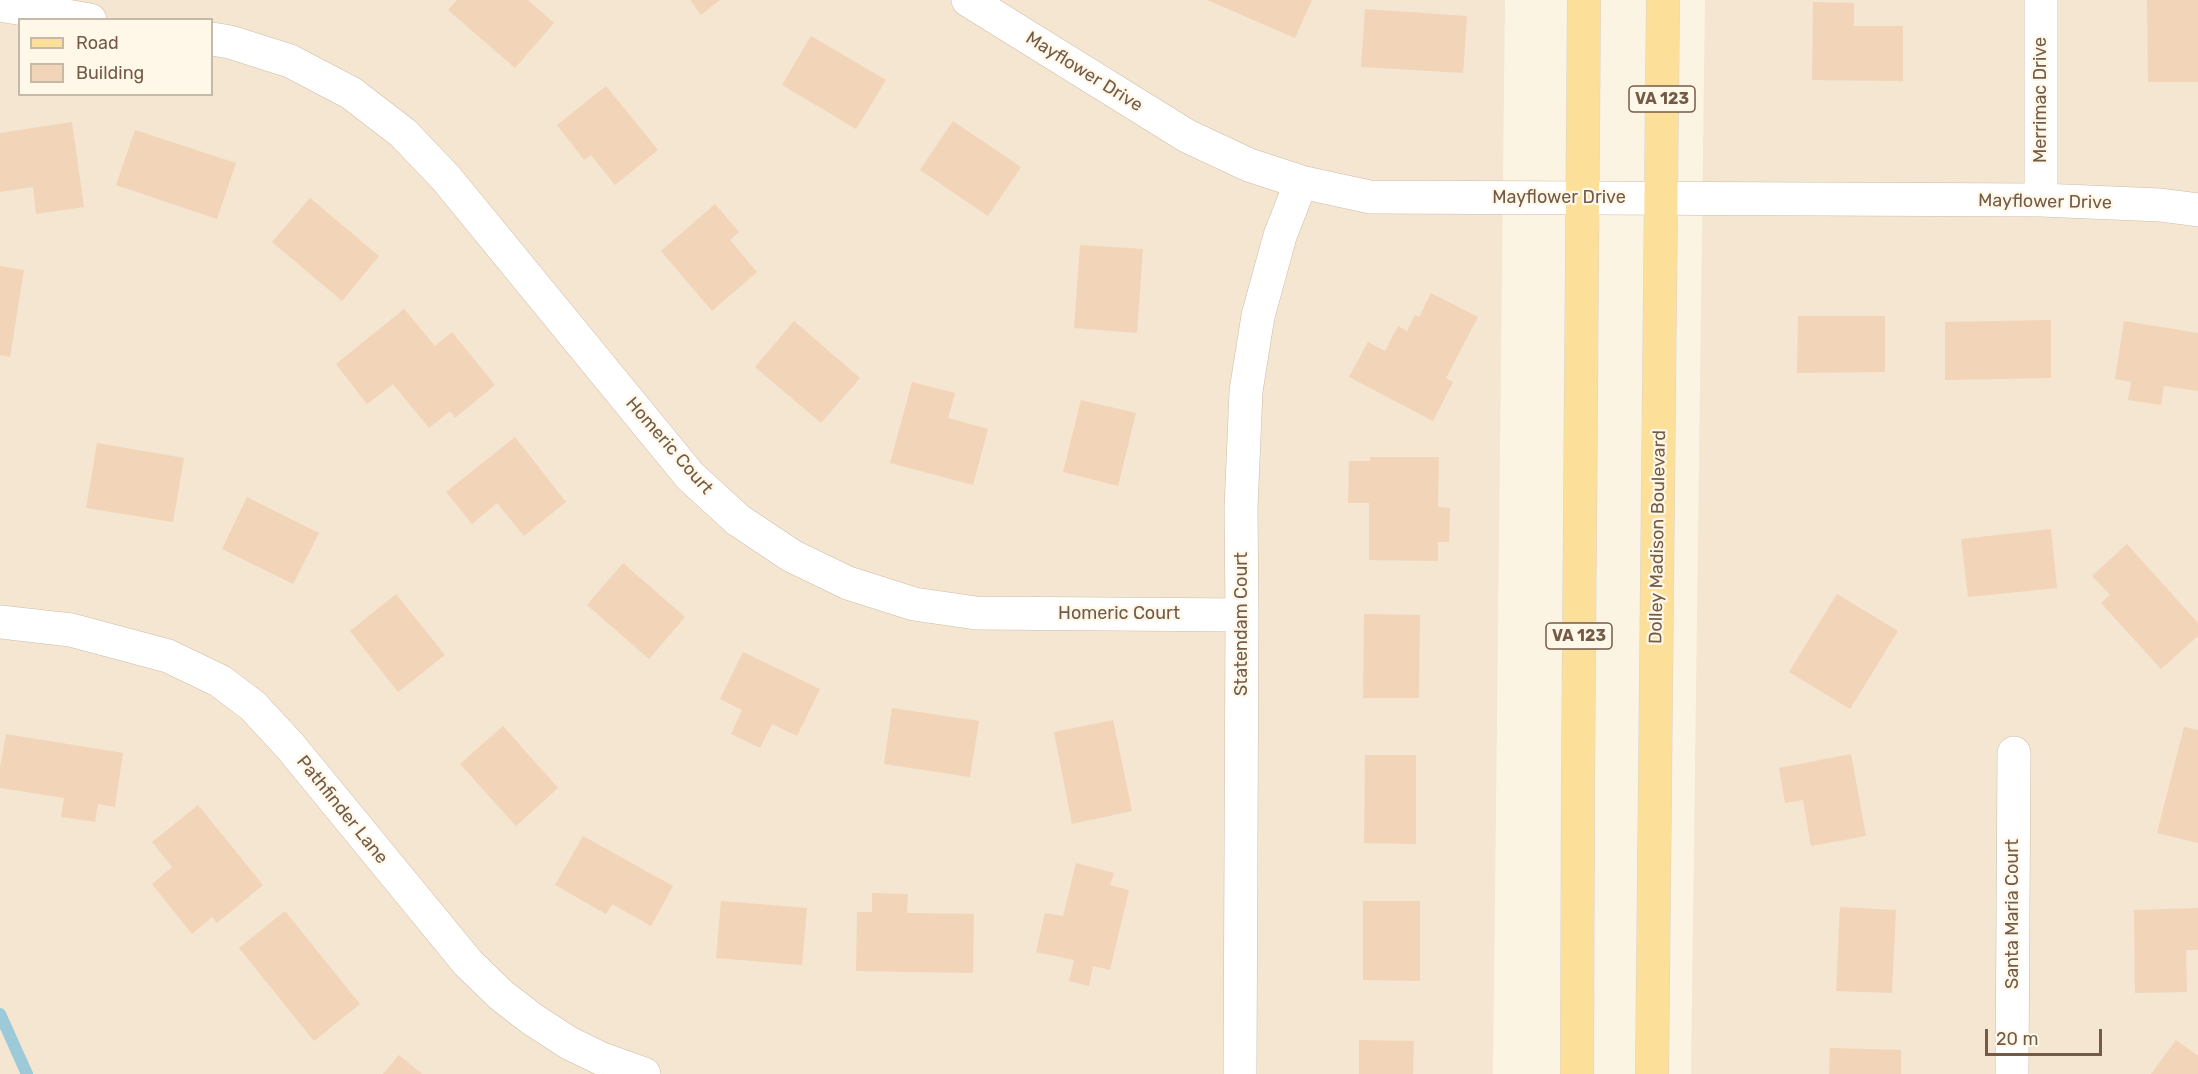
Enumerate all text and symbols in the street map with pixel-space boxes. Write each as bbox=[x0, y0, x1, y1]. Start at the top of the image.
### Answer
legend bbox=[18, 18, 213, 96]
street label: Mayflower Drive bbox=[1022, 27, 1146, 117]
text: Road bbox=[76, 32, 119, 54]
street label: Merrimac Drive bbox=[2030, 37, 2052, 163]
text: Building bbox=[76, 62, 144, 84]
road number: VA 123 bbox=[1629, 86, 1695, 112]
street label: Mayflower Drive bbox=[1492, 187, 1626, 209]
street label: Mayflower Drive bbox=[1978, 190, 2112, 214]
street label: Homeric Court bbox=[621, 393, 717, 499]
street label: Dolley Madison Boulevard bbox=[1645, 430, 1671, 644]
street label: Statendam Court bbox=[1231, 552, 1253, 696]
street label: Homeric Court bbox=[1058, 603, 1180, 625]
road number: VA 123 bbox=[1546, 623, 1612, 649]
street label: Pathfinder Lane bbox=[292, 752, 392, 868]
street label: Santa Maria Court bbox=[2002, 839, 2024, 989]
scale bar bbox=[1988, 1017, 2105, 1055]
text: 20 m bbox=[1996, 1028, 2038, 1050]

